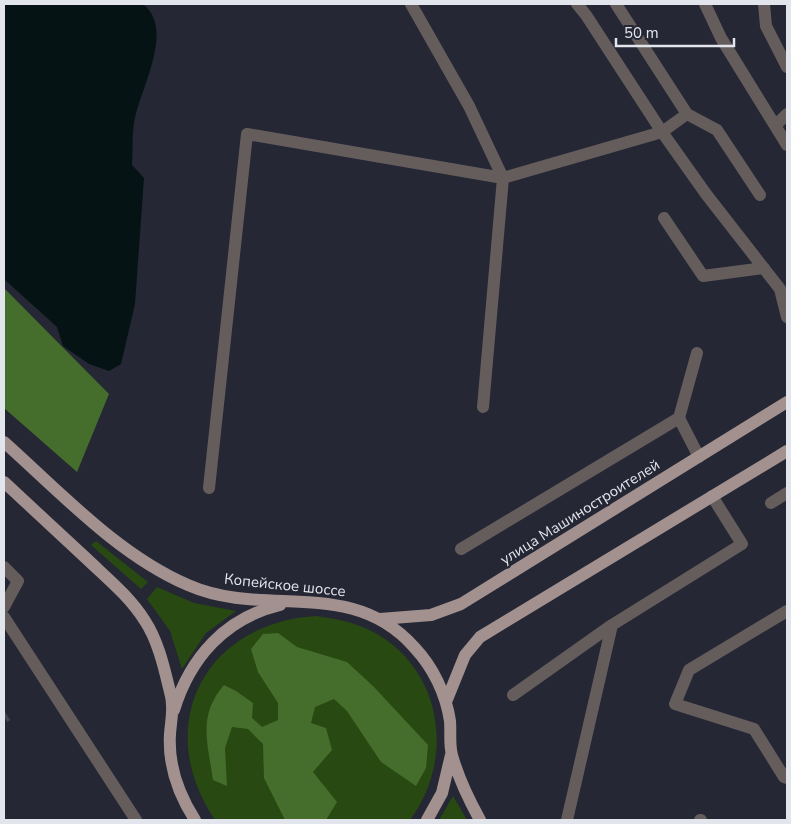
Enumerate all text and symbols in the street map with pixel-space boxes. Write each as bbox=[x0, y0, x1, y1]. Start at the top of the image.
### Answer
scale bar bbox=[616, 15, 734, 47]
text: 50 m bbox=[624, 23, 659, 43]
street label: улица Машиностроителей bbox=[496, 455, 664, 569]
street label: Копейское шоссе bbox=[223, 569, 347, 601]

